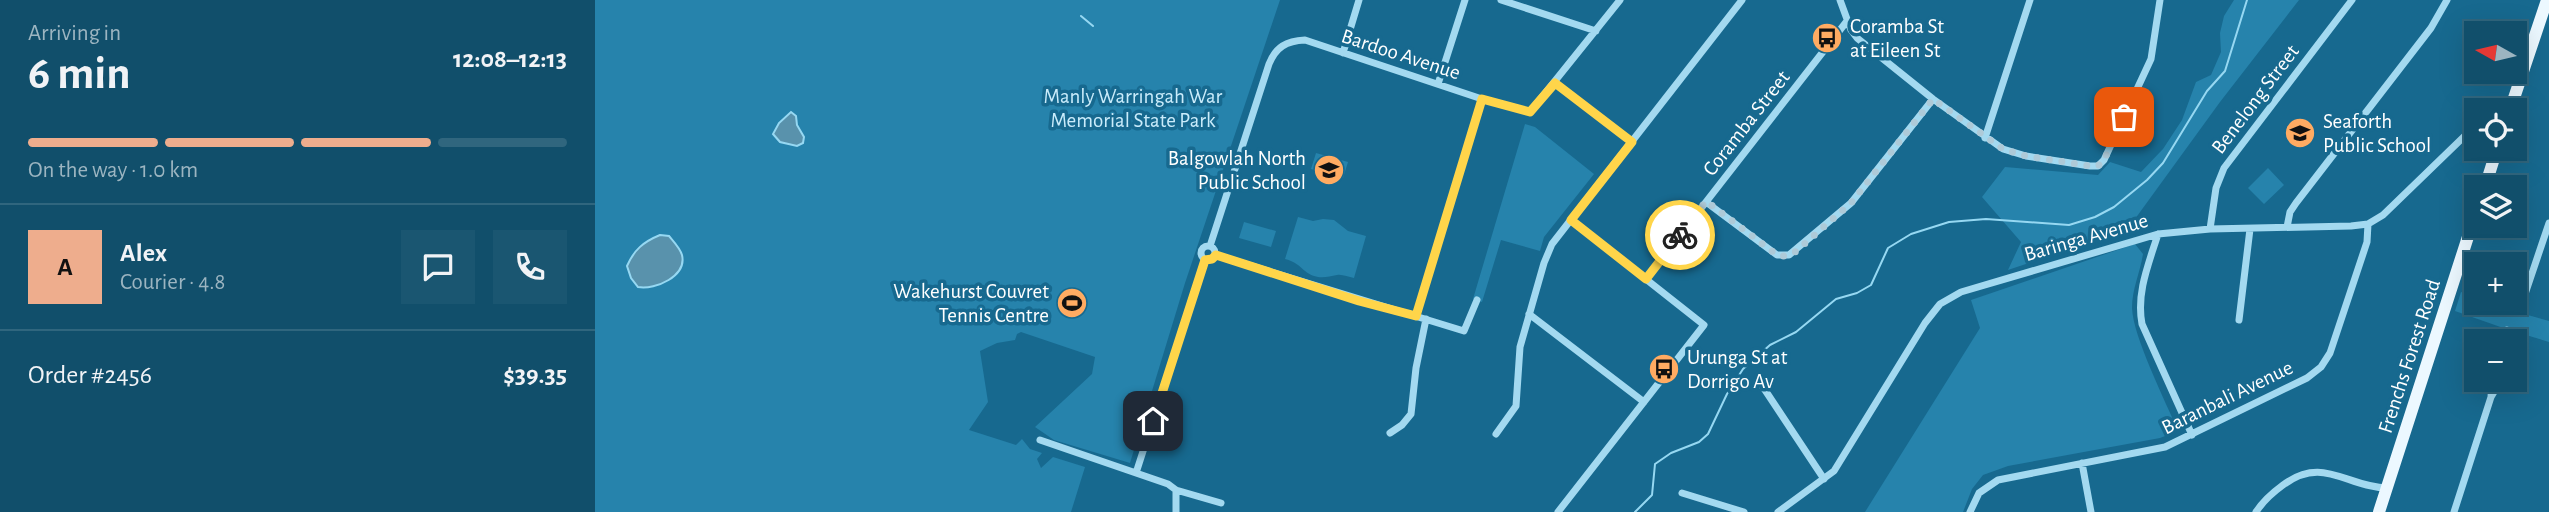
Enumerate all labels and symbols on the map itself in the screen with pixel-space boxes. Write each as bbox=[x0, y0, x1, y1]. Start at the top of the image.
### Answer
place label: Coramba St at Eileen St bbox=[1850, 16, 1944, 61]
bus stop icon: Coramba St at Eileen St bbox=[1810, 21, 1844, 55]
north arrow bbox=[2464, 21, 2527, 84]
street label: Bardoo Avenue bbox=[1339, 25, 1463, 84]
street label: Benelong Street bbox=[2208, 41, 2303, 158]
street label: Coramba Street bbox=[1699, 67, 1794, 180]
park label: Manly Warringah War Memorial State Park bbox=[1044, 86, 1223, 131]
pin bbox=[2094, 87, 2154, 147]
place label: Seaforth Public School bbox=[2323, 111, 2431, 156]
school or university icon: Seaforth Public School bbox=[2283, 116, 2317, 150]
place label: Balgowlah North Public School bbox=[1168, 148, 1306, 193]
school or university icon: Balgowlah North Public School bbox=[1312, 153, 1346, 187]
courier bbox=[1645, 200, 1715, 270]
street label: Baringa Avenue bbox=[2022, 210, 2150, 265]
street label: Frenchs Forest Road bbox=[2375, 276, 2444, 436]
place label: Wakehurst Couvret Tennis Centre bbox=[893, 281, 1049, 326]
sports icon: Wakehurst Couvret Tennis Centre bbox=[1055, 286, 1089, 320]
place label: Urunga St at Dorrigo Av bbox=[1687, 347, 1788, 392]
bus stop icon: Urunga St at Dorrigo Av bbox=[1647, 352, 1681, 386]
street label: Baranbali Avenue bbox=[2158, 357, 2296, 438]
pin bbox=[1123, 391, 1183, 451]

